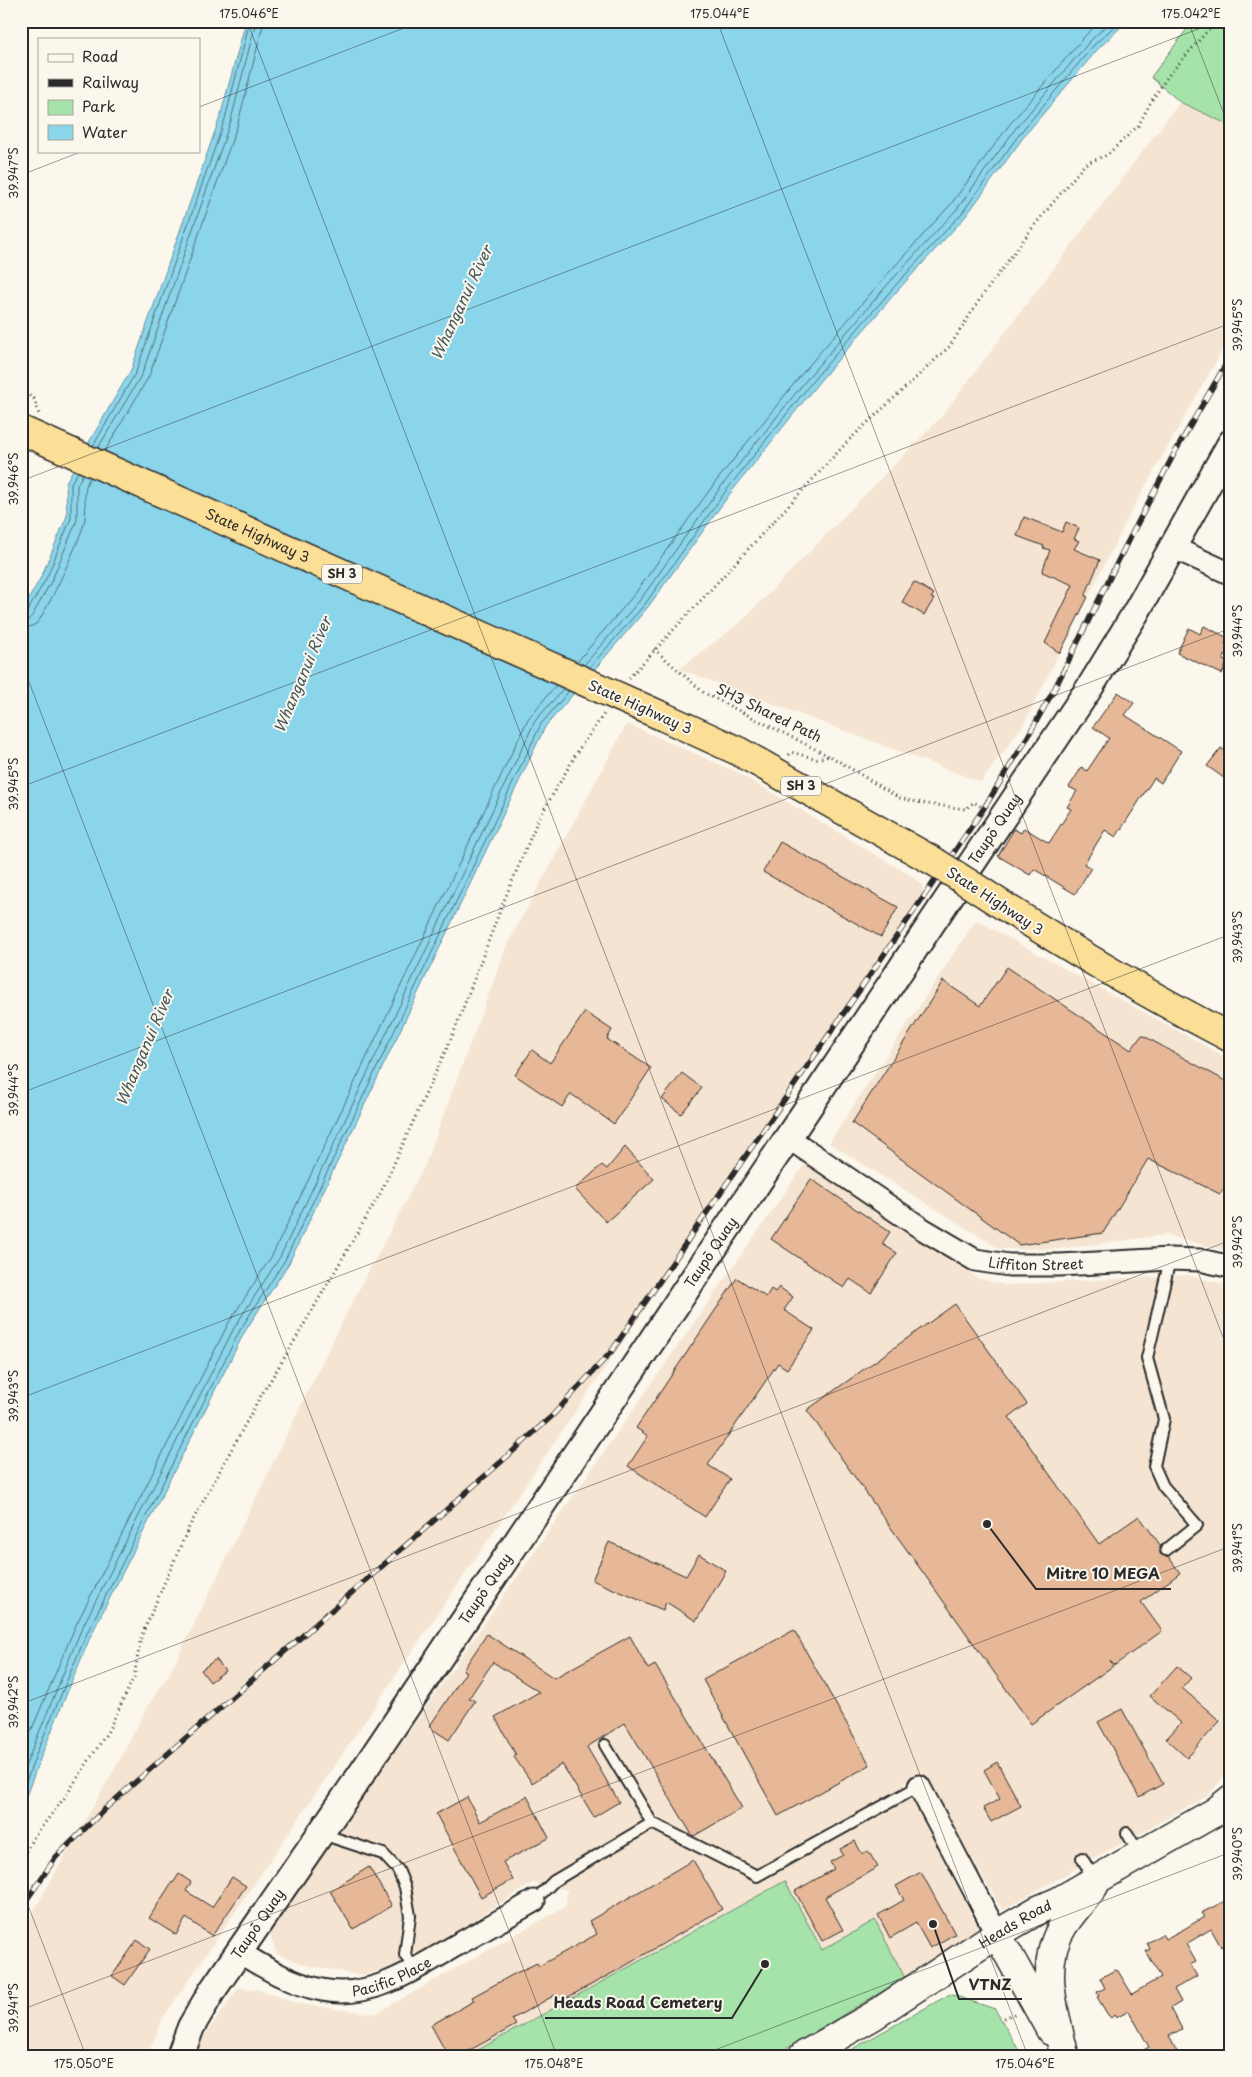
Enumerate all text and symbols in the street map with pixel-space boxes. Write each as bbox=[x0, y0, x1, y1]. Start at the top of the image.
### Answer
text: 175.046°E bbox=[219, 4, 279, 22]
text: 175.044°E bbox=[690, 4, 750, 22]
text: 175.042°E bbox=[1161, 4, 1221, 22]
legend bbox=[38, 38, 200, 152]
text: Road bbox=[82, 44, 118, 67]
text: Railway bbox=[82, 70, 139, 93]
text: Park bbox=[82, 94, 116, 117]
text: Water bbox=[82, 120, 127, 143]
text: 39.947°S bbox=[4, 147, 22, 199]
water label: Whanganui River bbox=[424, 239, 498, 363]
text: 39.945°S bbox=[1228, 299, 1246, 351]
text: 39.946°S bbox=[4, 452, 22, 506]
street label: State Highway 3 bbox=[202, 503, 313, 568]
road number: SH 3 bbox=[322, 564, 362, 584]
text: 39.944°S bbox=[1228, 605, 1246, 657]
water label: Whanganui River bbox=[267, 611, 337, 736]
street label: State Highway 3 bbox=[585, 674, 696, 739]
street label: SH3 Shared Path bbox=[713, 678, 825, 747]
text: 39.945°S bbox=[4, 758, 22, 810]
road number: SH 3 bbox=[781, 776, 821, 796]
street label: Taupō Quay bbox=[963, 789, 1026, 868]
street label: State Highway 3 bbox=[943, 861, 1048, 940]
text: 39.943°S bbox=[1228, 911, 1246, 963]
water label: Whanganui River bbox=[109, 984, 179, 1109]
text: 39.944°S bbox=[4, 1064, 22, 1116]
street label: Taupō Quay bbox=[679, 1212, 742, 1292]
text: 39.942°S bbox=[1228, 1216, 1246, 1268]
street label: Liffiton Street bbox=[987, 1251, 1084, 1275]
text: 39.943°S bbox=[4, 1370, 22, 1422]
text: 39.941°S bbox=[1228, 1523, 1246, 1573]
street label: Taupō Quay bbox=[453, 1549, 517, 1628]
callout: Mitre 10 MEGA bbox=[1036, 1559, 1171, 1589]
text: Mitre 10 MEGA bbox=[1046, 1561, 1160, 1584]
text: 39.942°S bbox=[4, 1676, 22, 1728]
text: 39.940°S bbox=[1228, 1827, 1246, 1881]
street label: Taupō Quay bbox=[226, 1884, 290, 1963]
street label: Heads Road bbox=[974, 1894, 1055, 1953]
street label: Pacific Place bbox=[350, 1951, 435, 2001]
callout: VTNZ bbox=[959, 1969, 1022, 1999]
text: VTNZ bbox=[969, 1972, 1011, 1995]
text: 39.941°S bbox=[4, 1983, 22, 2033]
callout: Heads Road Cemetery bbox=[545, 1988, 732, 2018]
text: Heads Road Cemetery bbox=[554, 1990, 723, 2013]
text: 175.050°E bbox=[54, 2054, 114, 2072]
text: 175.048°E bbox=[525, 2054, 583, 2072]
text: 175.046°E bbox=[995, 2054, 1055, 2072]

